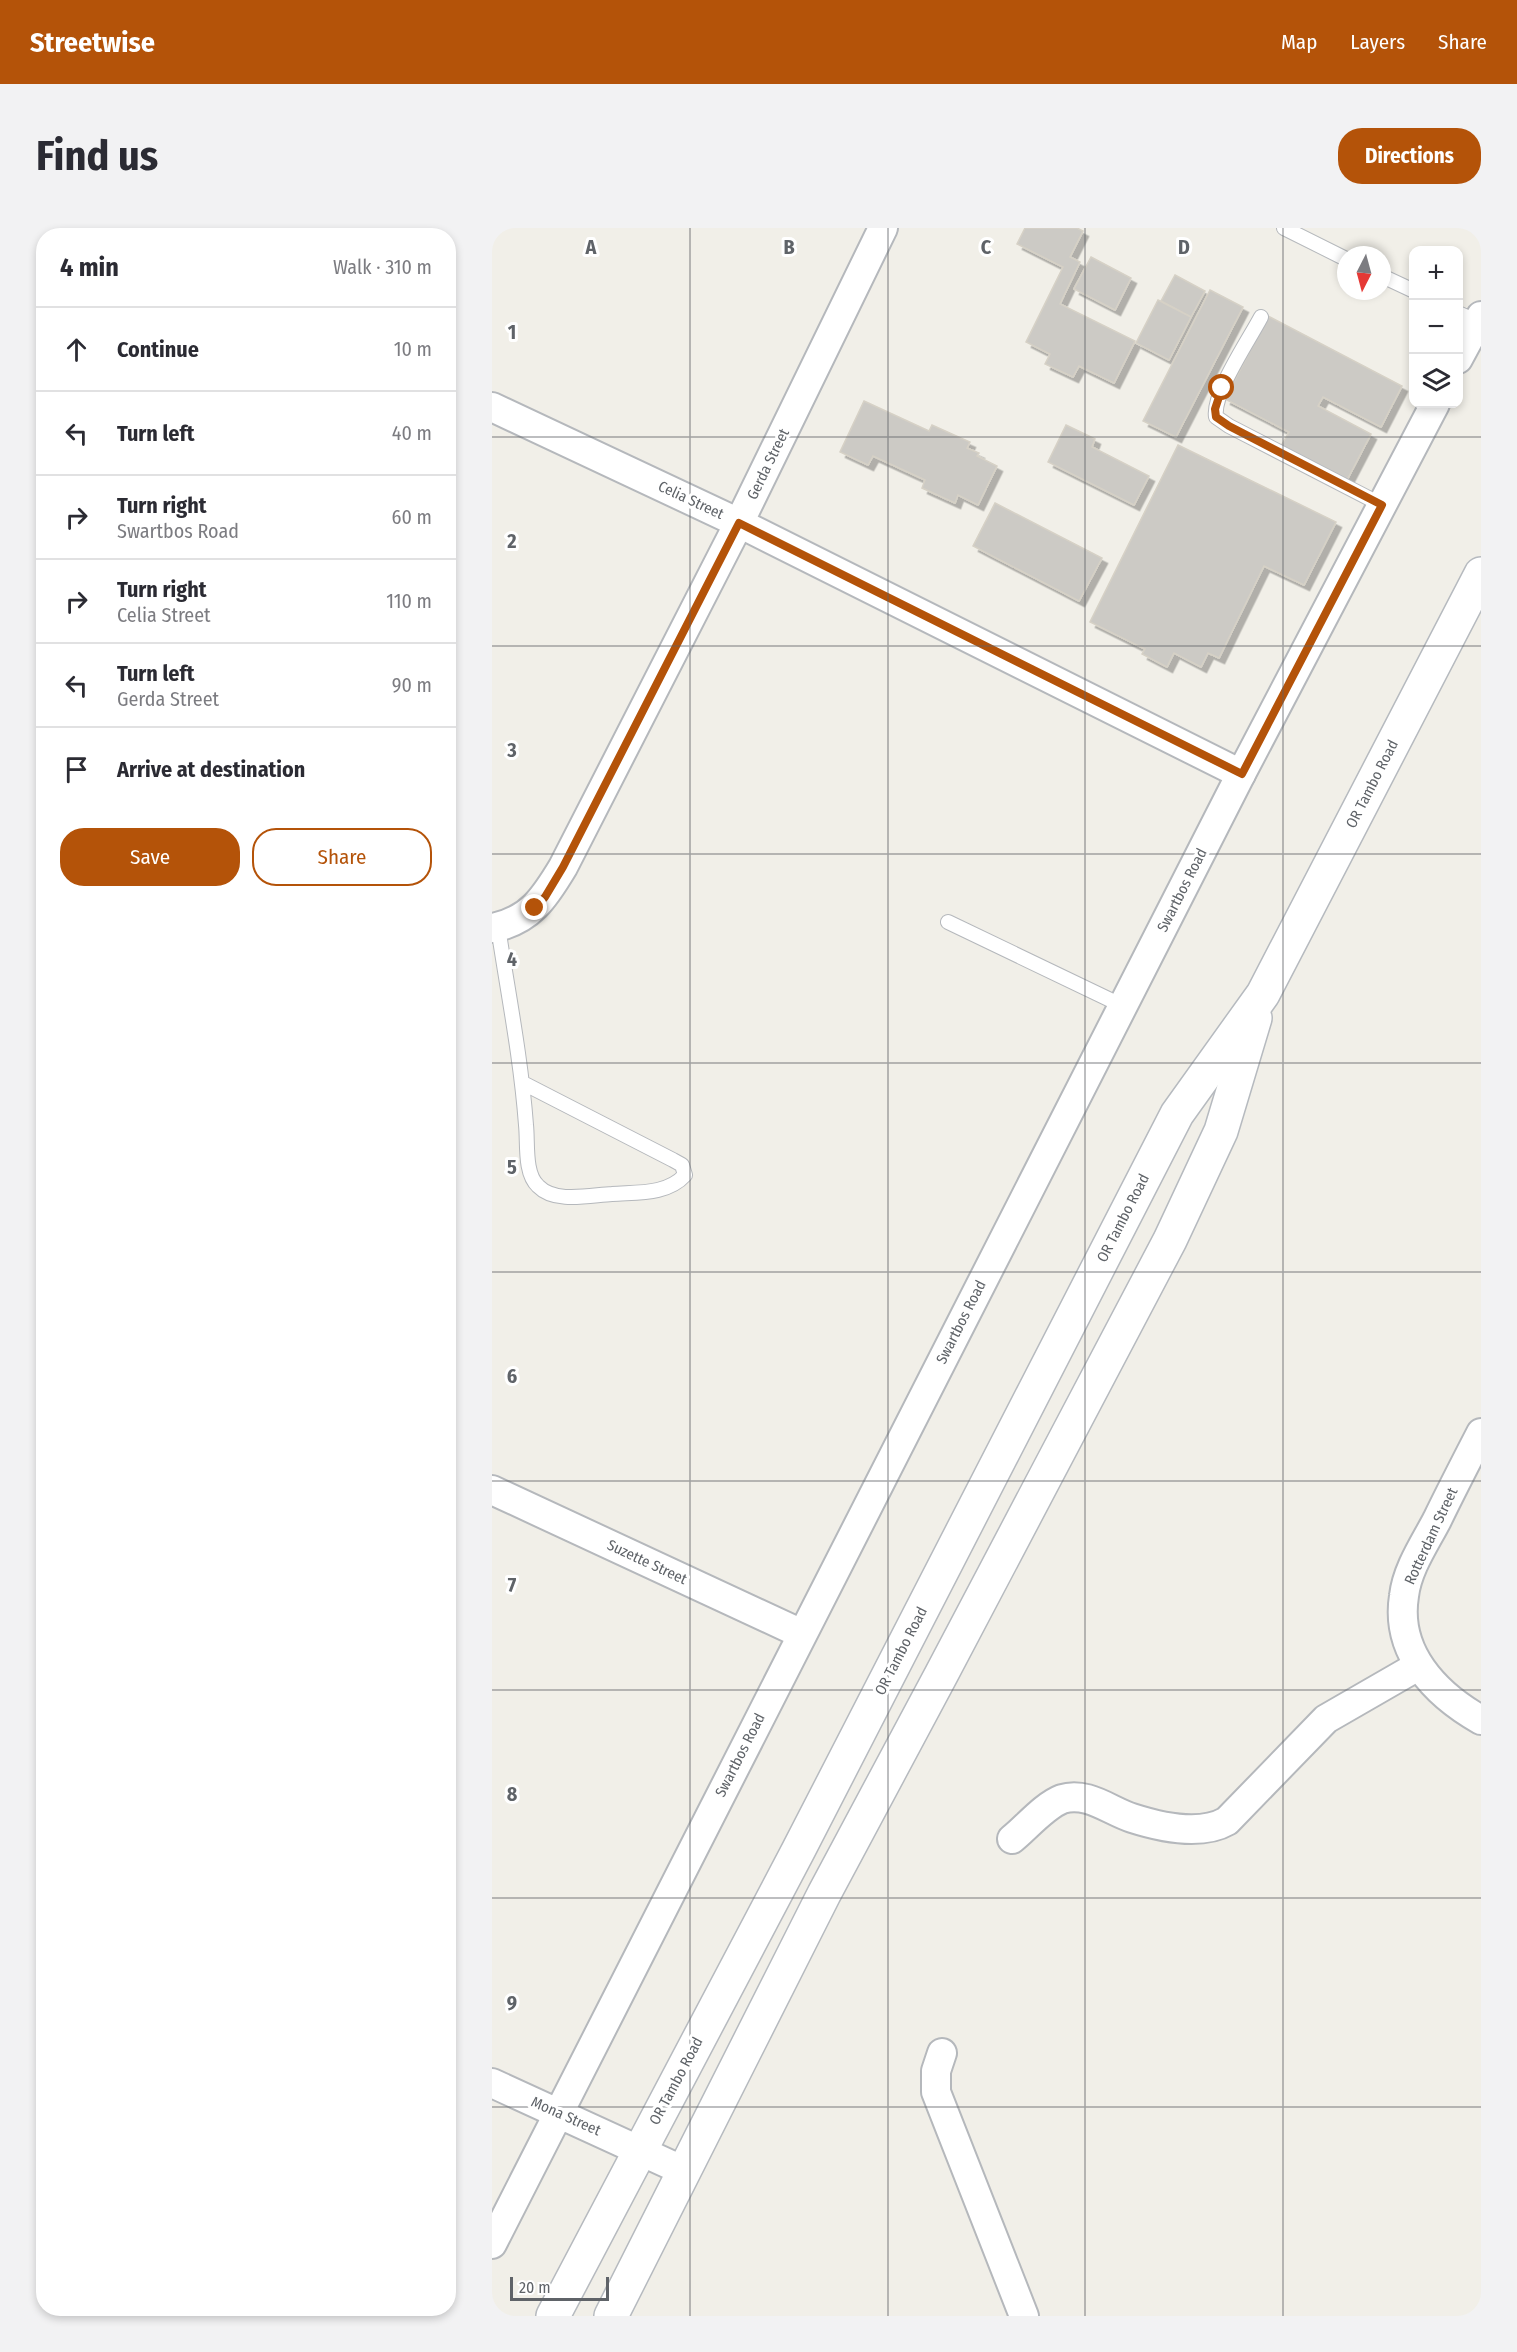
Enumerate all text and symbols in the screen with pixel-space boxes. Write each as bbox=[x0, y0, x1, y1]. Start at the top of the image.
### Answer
text: Streetwise bbox=[30, 26, 155, 59]
text: Map bbox=[1281, 29, 1317, 55]
text: Layers bbox=[1350, 29, 1405, 55]
text: Share bbox=[1438, 29, 1487, 55]
button: Directions bbox=[1338, 128, 1481, 184]
text: Find us bbox=[36, 131, 158, 181]
text: A bbox=[585, 235, 598, 259]
text: B bbox=[783, 235, 795, 259]
text: C bbox=[981, 235, 992, 259]
text: D bbox=[1178, 235, 1190, 259]
north arrow bbox=[1337, 246, 1391, 300]
map controls bbox=[1409, 246, 1463, 408]
button: + bbox=[1409, 246, 1463, 300]
text: 4 min bbox=[60, 252, 119, 283]
text: Walk · 310 m bbox=[333, 255, 432, 279]
button: − bbox=[1409, 300, 1463, 354]
text: 1 bbox=[508, 320, 516, 344]
icon: ahead bbox=[60, 333, 93, 366]
text: Continue bbox=[117, 336, 199, 363]
text: 10 m bbox=[394, 337, 432, 361]
button: layers bbox=[1409, 354, 1463, 408]
route start bbox=[1208, 374, 1234, 400]
icon: left bbox=[60, 417, 93, 450]
text: Turn left bbox=[117, 420, 195, 447]
text: 40 m bbox=[392, 421, 432, 445]
street label: Gerda Street bbox=[743, 426, 793, 502]
street label: Celia Street bbox=[655, 477, 727, 523]
text: Turn right bbox=[117, 492, 206, 519]
icon: right bbox=[60, 501, 93, 534]
text: 60 m bbox=[392, 505, 432, 529]
text: Swartbos Road bbox=[117, 519, 239, 543]
text: 2 bbox=[506, 529, 517, 553]
text: Turn right bbox=[117, 576, 206, 603]
icon: right bbox=[60, 585, 93, 618]
text: 110 m bbox=[386, 589, 432, 613]
text: Celia Street bbox=[117, 603, 211, 627]
text: Turn left bbox=[117, 660, 195, 687]
icon: left bbox=[60, 669, 93, 702]
text: 90 m bbox=[392, 673, 432, 697]
text: Gerda Street bbox=[117, 687, 219, 711]
street label: OR Tambo Road bbox=[1342, 737, 1402, 831]
text: 3 bbox=[506, 738, 517, 762]
icon: arrive bbox=[60, 753, 93, 786]
text: Arrive at destination bbox=[117, 756, 305, 783]
button: Save bbox=[60, 828, 240, 886]
button: Share bbox=[252, 828, 432, 886]
street label: Swartbos Road bbox=[1153, 845, 1211, 935]
route end bbox=[521, 894, 547, 920]
text: 4 bbox=[507, 947, 517, 971]
text: 5 bbox=[507, 1155, 517, 1179]
street label: OR Tambo Road bbox=[1093, 1171, 1153, 1265]
street label: Swartbos Road bbox=[932, 1277, 990, 1367]
text: 6 bbox=[507, 1364, 517, 1388]
street label: Rotterdam Street bbox=[1401, 1485, 1461, 1587]
street label: Suzette Street bbox=[604, 1536, 690, 1588]
text: 7 bbox=[508, 1573, 517, 1597]
street label: OR Tambo Road bbox=[871, 1604, 931, 1698]
street label: Swartbos Road bbox=[711, 1710, 769, 1800]
text: 8 bbox=[507, 1782, 518, 1806]
text: 9 bbox=[507, 1991, 517, 2015]
street label: OR Tambo Road bbox=[645, 2034, 707, 2128]
street label: Mona Street bbox=[528, 2093, 604, 2139]
scale bar bbox=[510, 2274, 609, 2302]
text: 20 m bbox=[519, 2278, 550, 2297]

